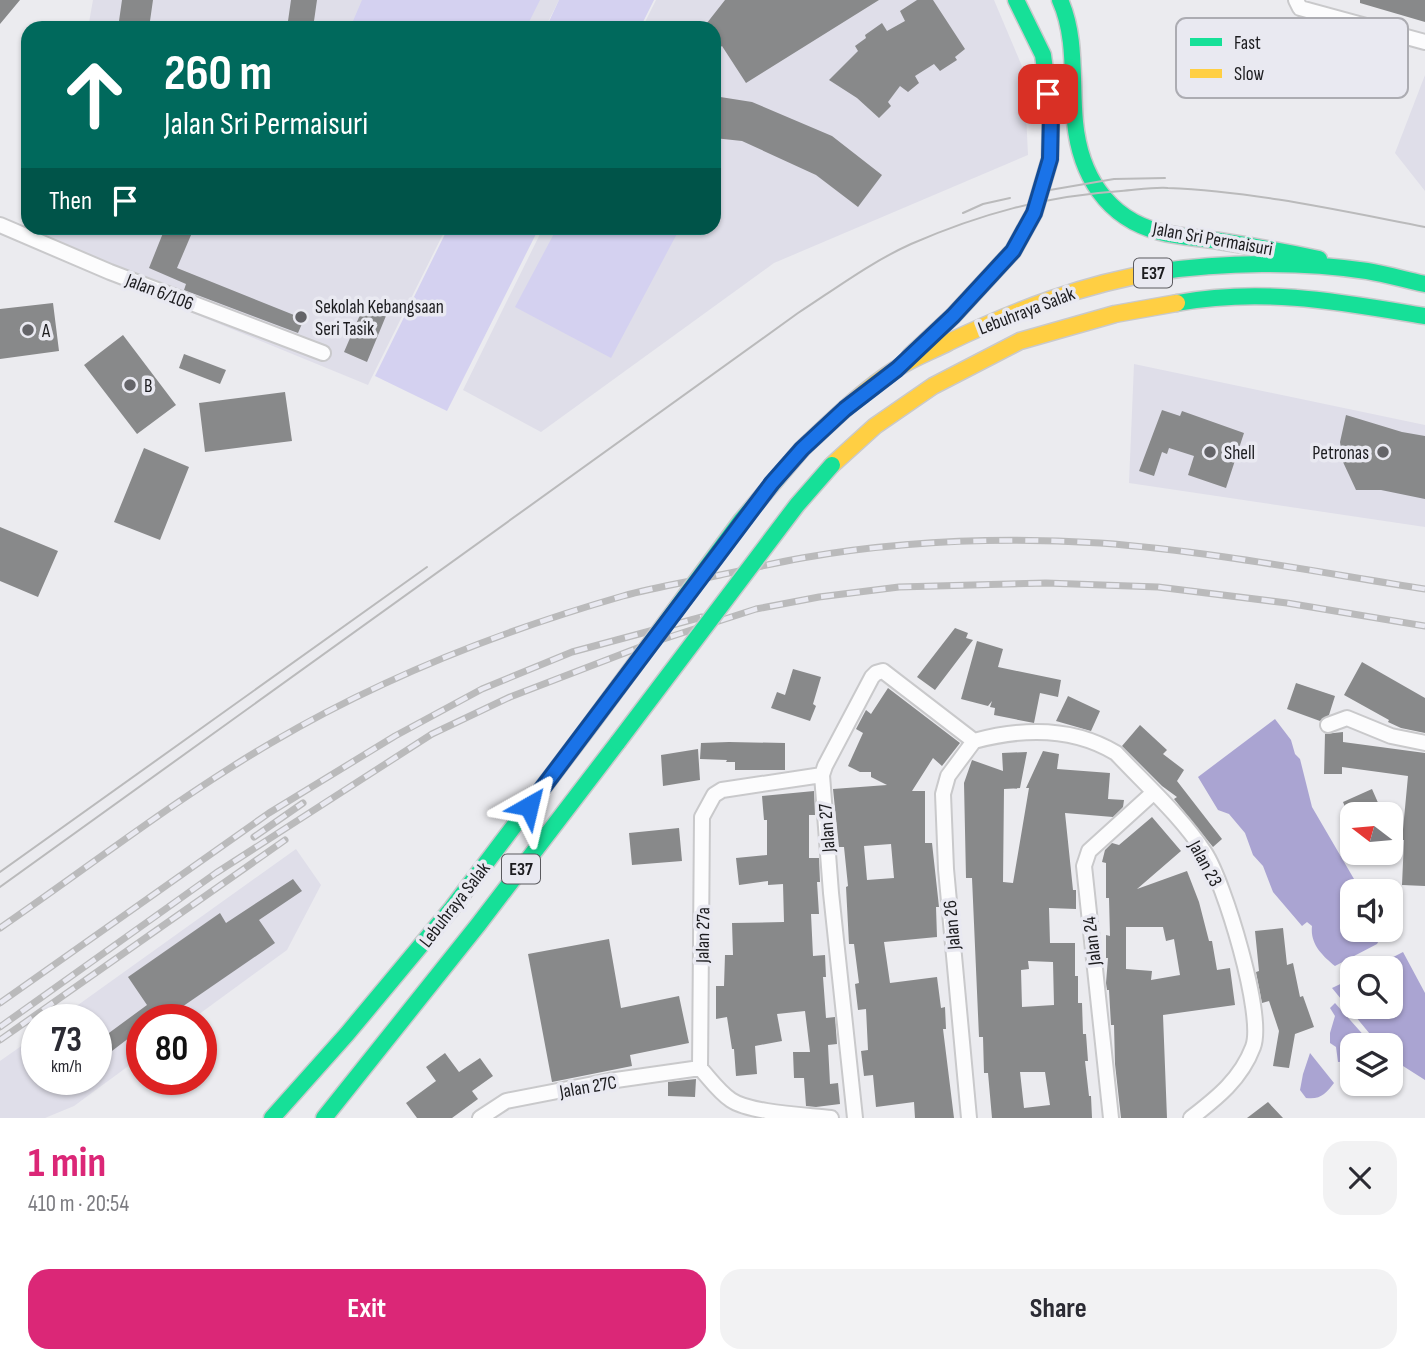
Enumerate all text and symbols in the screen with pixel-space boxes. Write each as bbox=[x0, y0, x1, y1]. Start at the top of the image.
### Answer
legend bbox=[1176, 18, 1408, 98]
text: Fast bbox=[1234, 32, 1261, 55]
text: 260 m bbox=[164, 45, 272, 104]
icon: ahead bbox=[49, 49, 140, 140]
text: Slow bbox=[1234, 63, 1264, 86]
pin bbox=[1018, 64, 1078, 124]
icon: arrive bbox=[1029, 75, 1067, 113]
text: Jalan Sri Permaisuri bbox=[164, 105, 368, 144]
icon: arrive bbox=[106, 182, 144, 220]
text: Then bbox=[49, 186, 92, 217]
street label: Jalan Sri Permaisuri bbox=[1150, 217, 1274, 261]
road number: E37 bbox=[1134, 258, 1172, 288]
street label: Jalan 6/106 bbox=[121, 269, 196, 316]
street label: Lebuhraya Salak bbox=[975, 282, 1079, 340]
place label: Sekolah Kebangsaan Seri Tasik bbox=[315, 296, 444, 341]
marker: Sekolah Kebangsaan Seri Tasik bbox=[293, 309, 309, 325]
place label: A bbox=[41, 320, 51, 343]
marker: A bbox=[20, 322, 36, 338]
place label: B bbox=[144, 375, 152, 398]
marker: B bbox=[122, 377, 138, 393]
place label: Shell bbox=[1224, 442, 1255, 465]
place label: Petronas bbox=[1312, 442, 1369, 465]
marker: Shell bbox=[1202, 444, 1218, 460]
marker: Petronas bbox=[1375, 444, 1391, 460]
position arrow bbox=[492, 769, 566, 843]
street label: Jalan 27 bbox=[814, 802, 841, 854]
north arrow bbox=[1340, 802, 1404, 864]
map controls bbox=[1340, 802, 1403, 1096]
street label: Jalan 23 bbox=[1182, 836, 1227, 891]
road number: E37 bbox=[502, 854, 540, 884]
street label: Lebuhraya Salak bbox=[415, 857, 496, 952]
button: sound bbox=[1340, 879, 1403, 942]
street label: Jalan 26 bbox=[939, 899, 966, 951]
street label: Jalan 27a bbox=[691, 907, 715, 964]
street label: Jalan 24 bbox=[1078, 915, 1107, 967]
button: search bbox=[1340, 956, 1403, 1019]
speed limit sign: 80 bbox=[126, 1004, 217, 1095]
text: 73 bbox=[51, 1019, 82, 1062]
button: layers bbox=[1340, 1033, 1403, 1096]
text: km/h bbox=[51, 1056, 82, 1077]
street label: Jalan 27C bbox=[557, 1071, 619, 1104]
text: 1 min bbox=[28, 1138, 106, 1189]
button: close bbox=[1323, 1141, 1397, 1215]
text: 410 m · 20:54 bbox=[28, 1190, 129, 1218]
button: Exit bbox=[28, 1269, 706, 1349]
button: Share bbox=[720, 1269, 1397, 1349]

